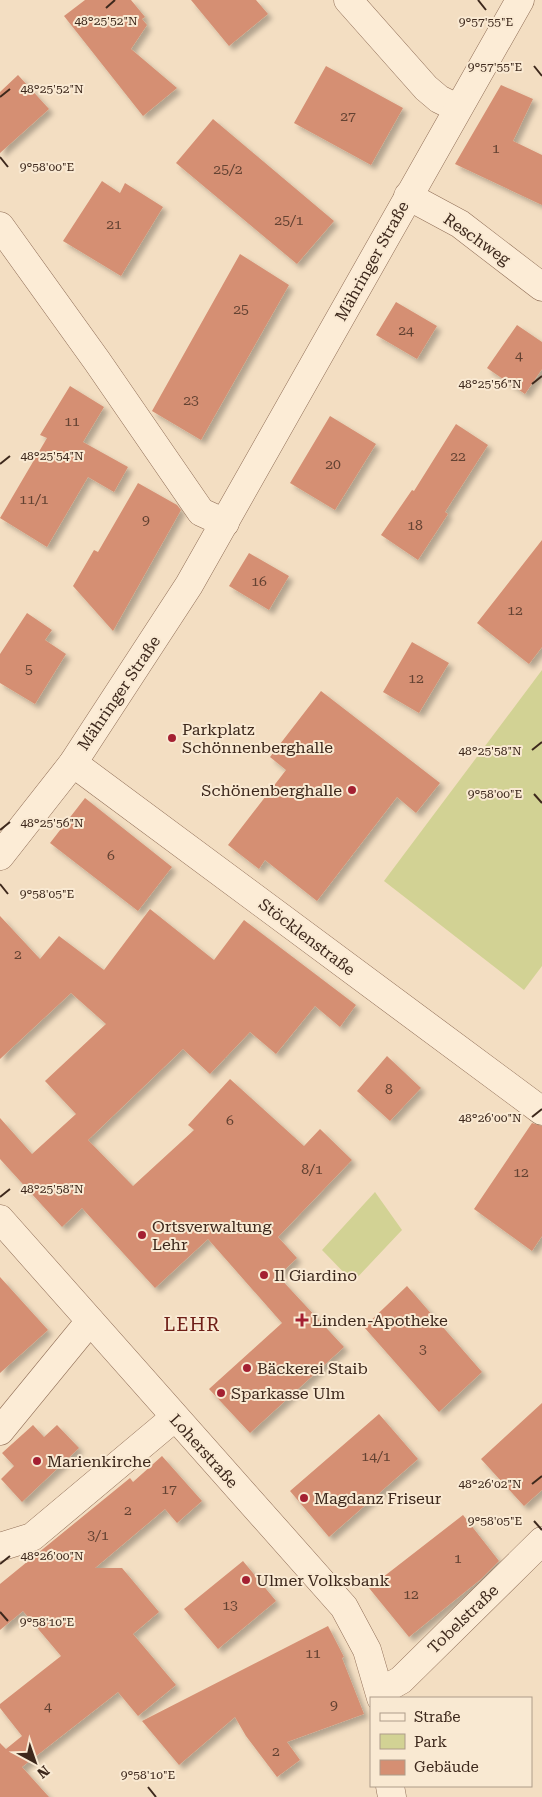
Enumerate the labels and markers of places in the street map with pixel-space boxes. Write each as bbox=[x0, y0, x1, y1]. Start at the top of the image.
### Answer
place label: Parkplatz Schönnenberghalle bbox=[182, 720, 333, 757]
marker: Parkplatz Schönnenberghalle bbox=[166, 732, 178, 744]
place label: Schönenberghalle bbox=[201, 781, 342, 800]
marker: Schönenberghalle bbox=[346, 784, 358, 796]
place label: Ortsverwaltung Lehr bbox=[152, 1217, 272, 1254]
marker: Ortsverwaltung Lehr bbox=[136, 1229, 148, 1241]
place label: Il Giardino bbox=[274, 1266, 357, 1285]
marker: Il Giardino bbox=[258, 1269, 270, 1281]
place label: Linden-Apotheke bbox=[312, 1311, 448, 1330]
marker: Linden-Apotheke bbox=[296, 1314, 308, 1326]
place label: Bäckerei Staib bbox=[257, 1359, 368, 1378]
marker: Bäckerei Staib bbox=[241, 1362, 253, 1374]
place label: Sparkasse Ulm bbox=[231, 1384, 346, 1403]
marker: Sparkasse Ulm bbox=[215, 1387, 227, 1399]
place label: Marienkirche bbox=[47, 1452, 151, 1471]
marker: Marienkirche bbox=[31, 1455, 43, 1467]
place label: Magdanz Friseur bbox=[314, 1489, 442, 1508]
marker: Magdanz Friseur bbox=[298, 1492, 310, 1504]
place label: Ulmer Volksbank bbox=[256, 1571, 390, 1590]
marker: Ulmer Volksbank bbox=[240, 1574, 252, 1586]

